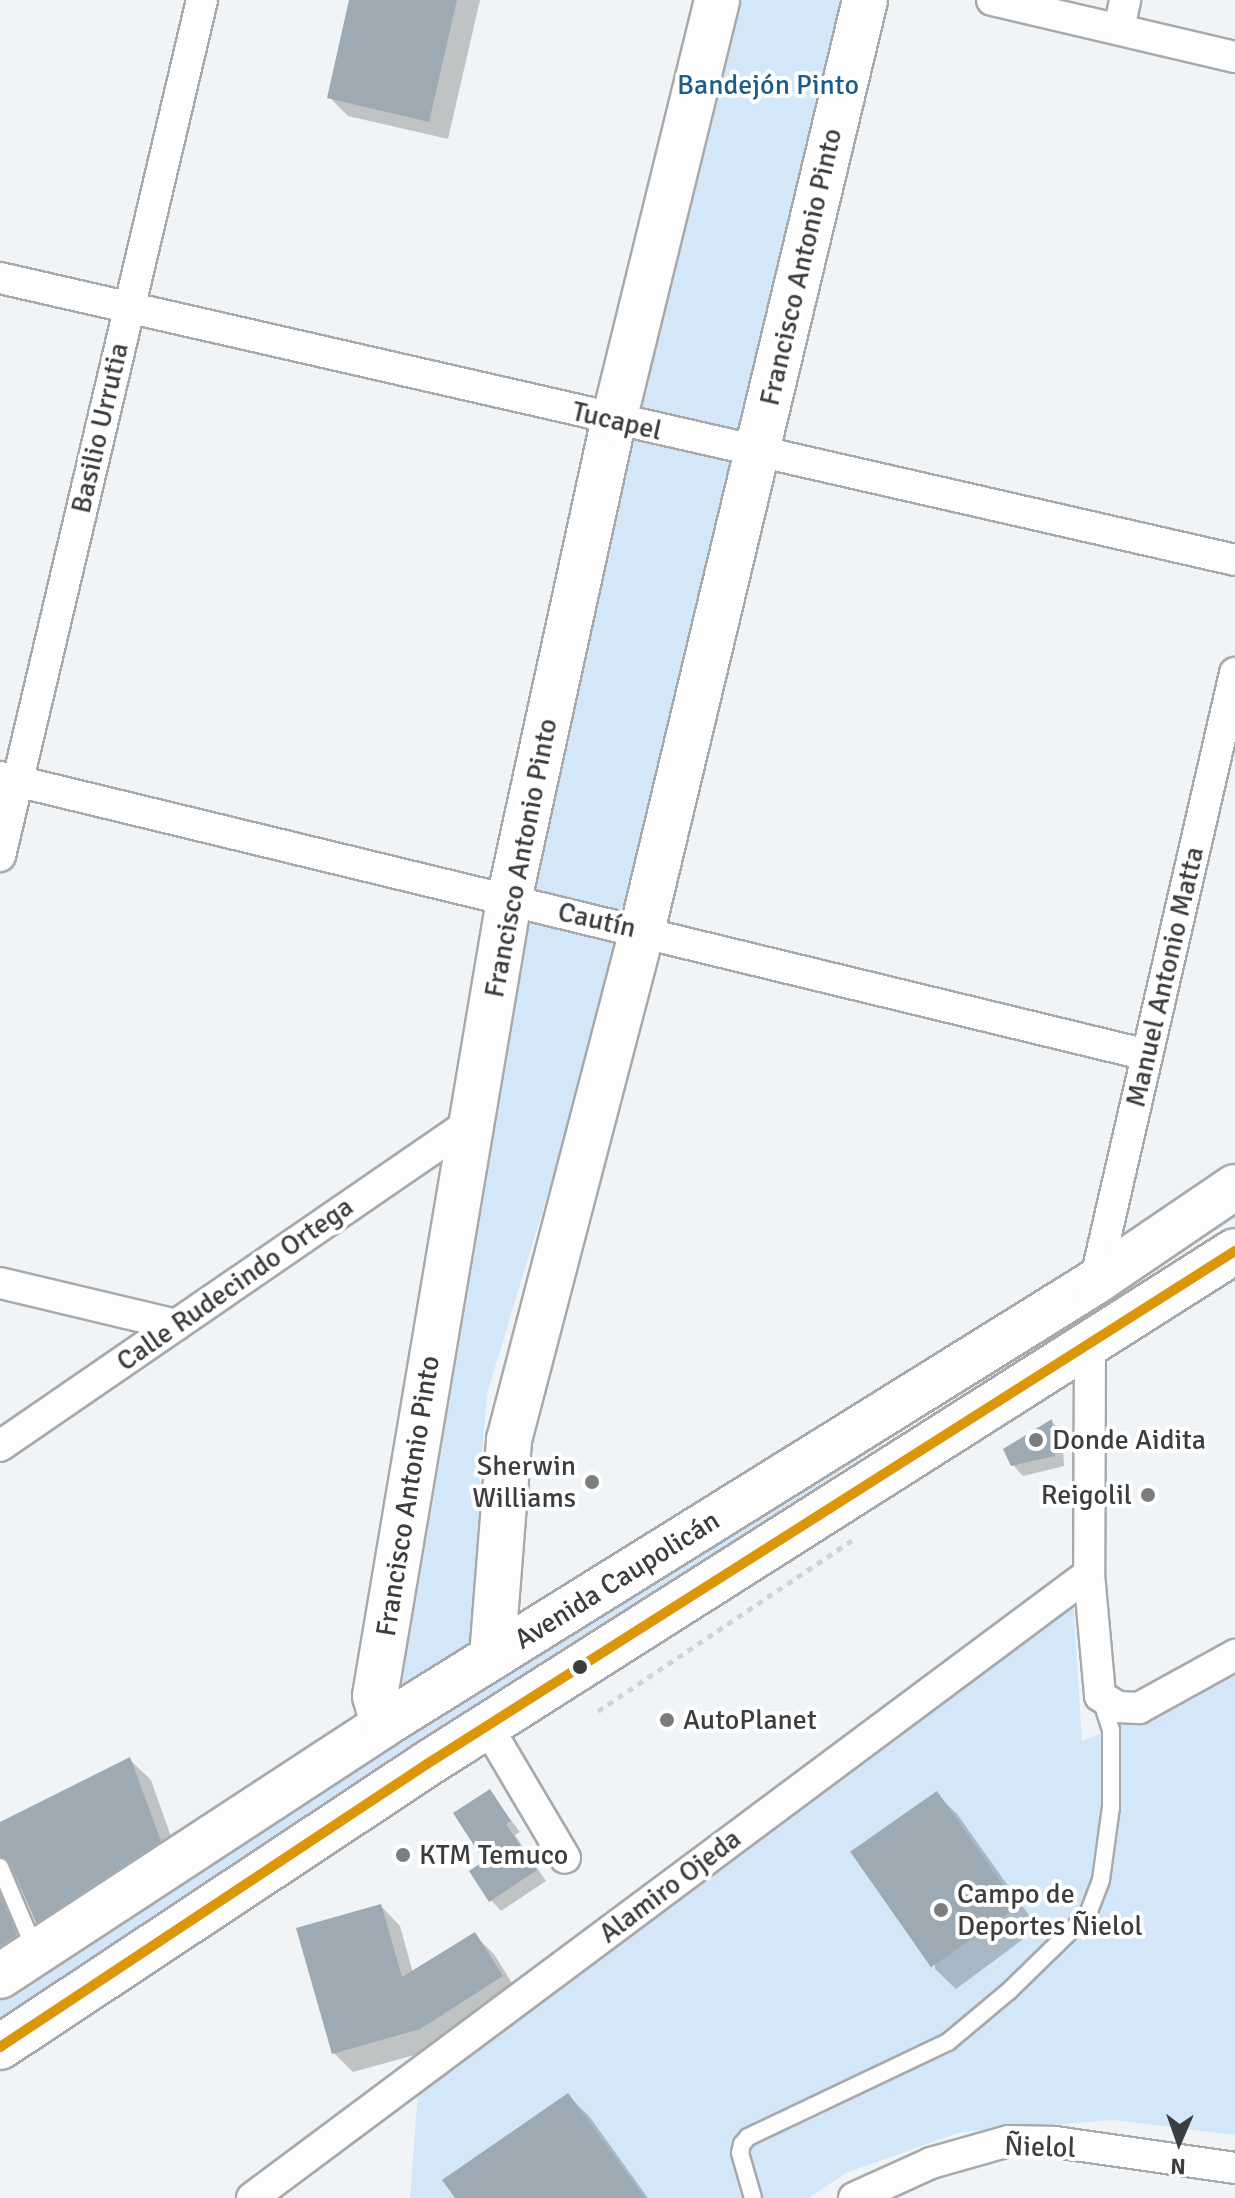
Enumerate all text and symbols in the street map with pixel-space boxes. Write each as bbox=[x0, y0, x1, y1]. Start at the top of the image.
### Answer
park label: Bandejón Pinto bbox=[677, 68, 859, 102]
street label: Francisco Antonio Pinto bbox=[753, 125, 849, 409]
street label: Basilio Urrutia bbox=[64, 340, 136, 516]
street label: Tucapel bbox=[569, 394, 665, 448]
street label: Francisco Antonio Pinto bbox=[477, 716, 565, 1000]
street label: Manuel Antonio Matta bbox=[1119, 844, 1211, 1110]
street label: Cautín bbox=[555, 895, 639, 945]
street label: Calle Rudecindo Ortega bbox=[110, 1190, 360, 1378]
street label: Francisco Antonio Pinto bbox=[369, 1353, 447, 1639]
place label: Donde Aidita bbox=[1052, 1423, 1206, 1457]
marker: Donde Aidita bbox=[1027, 1431, 1045, 1449]
place label: Sherwin Williams bbox=[472, 1449, 576, 1515]
marker: Sherwin Williams bbox=[583, 1473, 601, 1491]
place label: Reigolil bbox=[1041, 1478, 1132, 1512]
marker: Reigolil bbox=[1139, 1486, 1157, 1504]
street label: Avenida Caupolicán bbox=[508, 1503, 726, 1657]
unlabelled marker bbox=[572, 1659, 588, 1675]
place label: AutoPlanet bbox=[683, 1703, 817, 1737]
marker: AutoPlanet bbox=[658, 1711, 676, 1729]
street label: Alamiro Ojeda bbox=[592, 1822, 748, 1950]
place label: KTM Temuco bbox=[419, 1838, 568, 1872]
marker: KTM Temuco bbox=[394, 1846, 412, 1864]
place label: Campo de Deportes Ñielol bbox=[957, 1877, 1143, 1943]
marker: Campo de Deportes Ñielol bbox=[932, 1901, 950, 1919]
north arrow bbox=[1139, 2102, 1219, 2182]
street label: Ñielol bbox=[1004, 2129, 1076, 2165]
text: N bbox=[1170, 2153, 1186, 2180]

